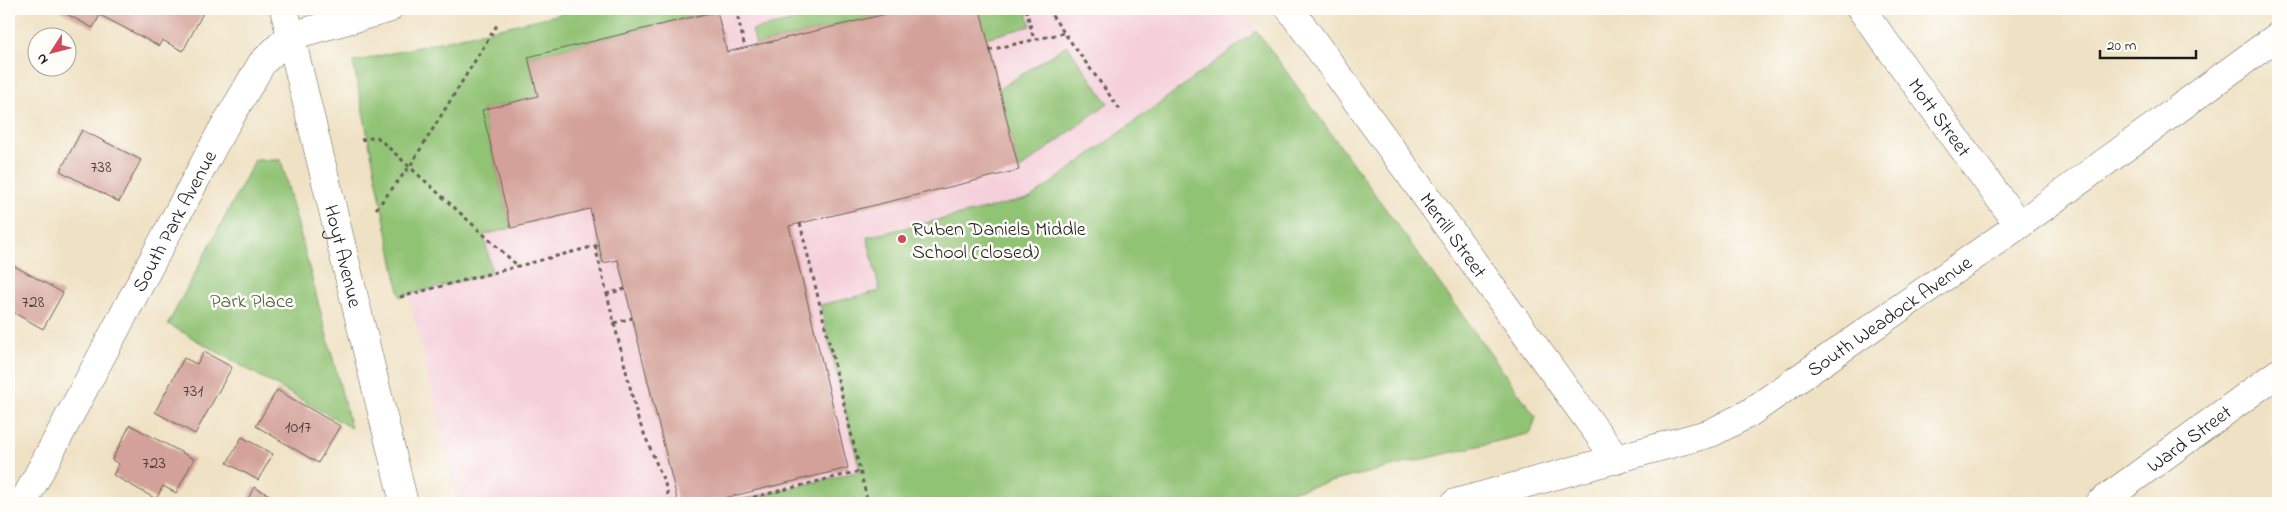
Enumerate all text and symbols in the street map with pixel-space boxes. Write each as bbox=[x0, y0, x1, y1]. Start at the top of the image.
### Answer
north arrow bbox=[28, 28, 78, 78]
scale bar bbox=[2100, 28, 2196, 60]
text: 20 m bbox=[2107, 35, 2137, 57]
text: N bbox=[31, 49, 54, 69]
street label: Mott Street bbox=[1899, 73, 1977, 164]
street label: South Park Avenue bbox=[126, 146, 226, 298]
house number: 738 bbox=[90, 155, 112, 181]
street label: Merrill Street bbox=[1411, 188, 1493, 285]
street label: Hoyt Avenue bbox=[315, 202, 368, 311]
place label: Ruben Daniels Middle School (closed) bbox=[912, 216, 1086, 268]
marker: Ruben Daniels Middle School (closed) bbox=[896, 233, 908, 245]
street label: South Weadock Avenue bbox=[1802, 250, 1979, 385]
park label: Park Place bbox=[210, 288, 294, 317]
house number: 728 bbox=[21, 290, 45, 316]
house number: 731 bbox=[183, 379, 204, 405]
street label: Ward Street bbox=[2142, 399, 2239, 481]
house number: 1017 bbox=[285, 415, 312, 441]
house number: 723 bbox=[142, 451, 166, 477]

